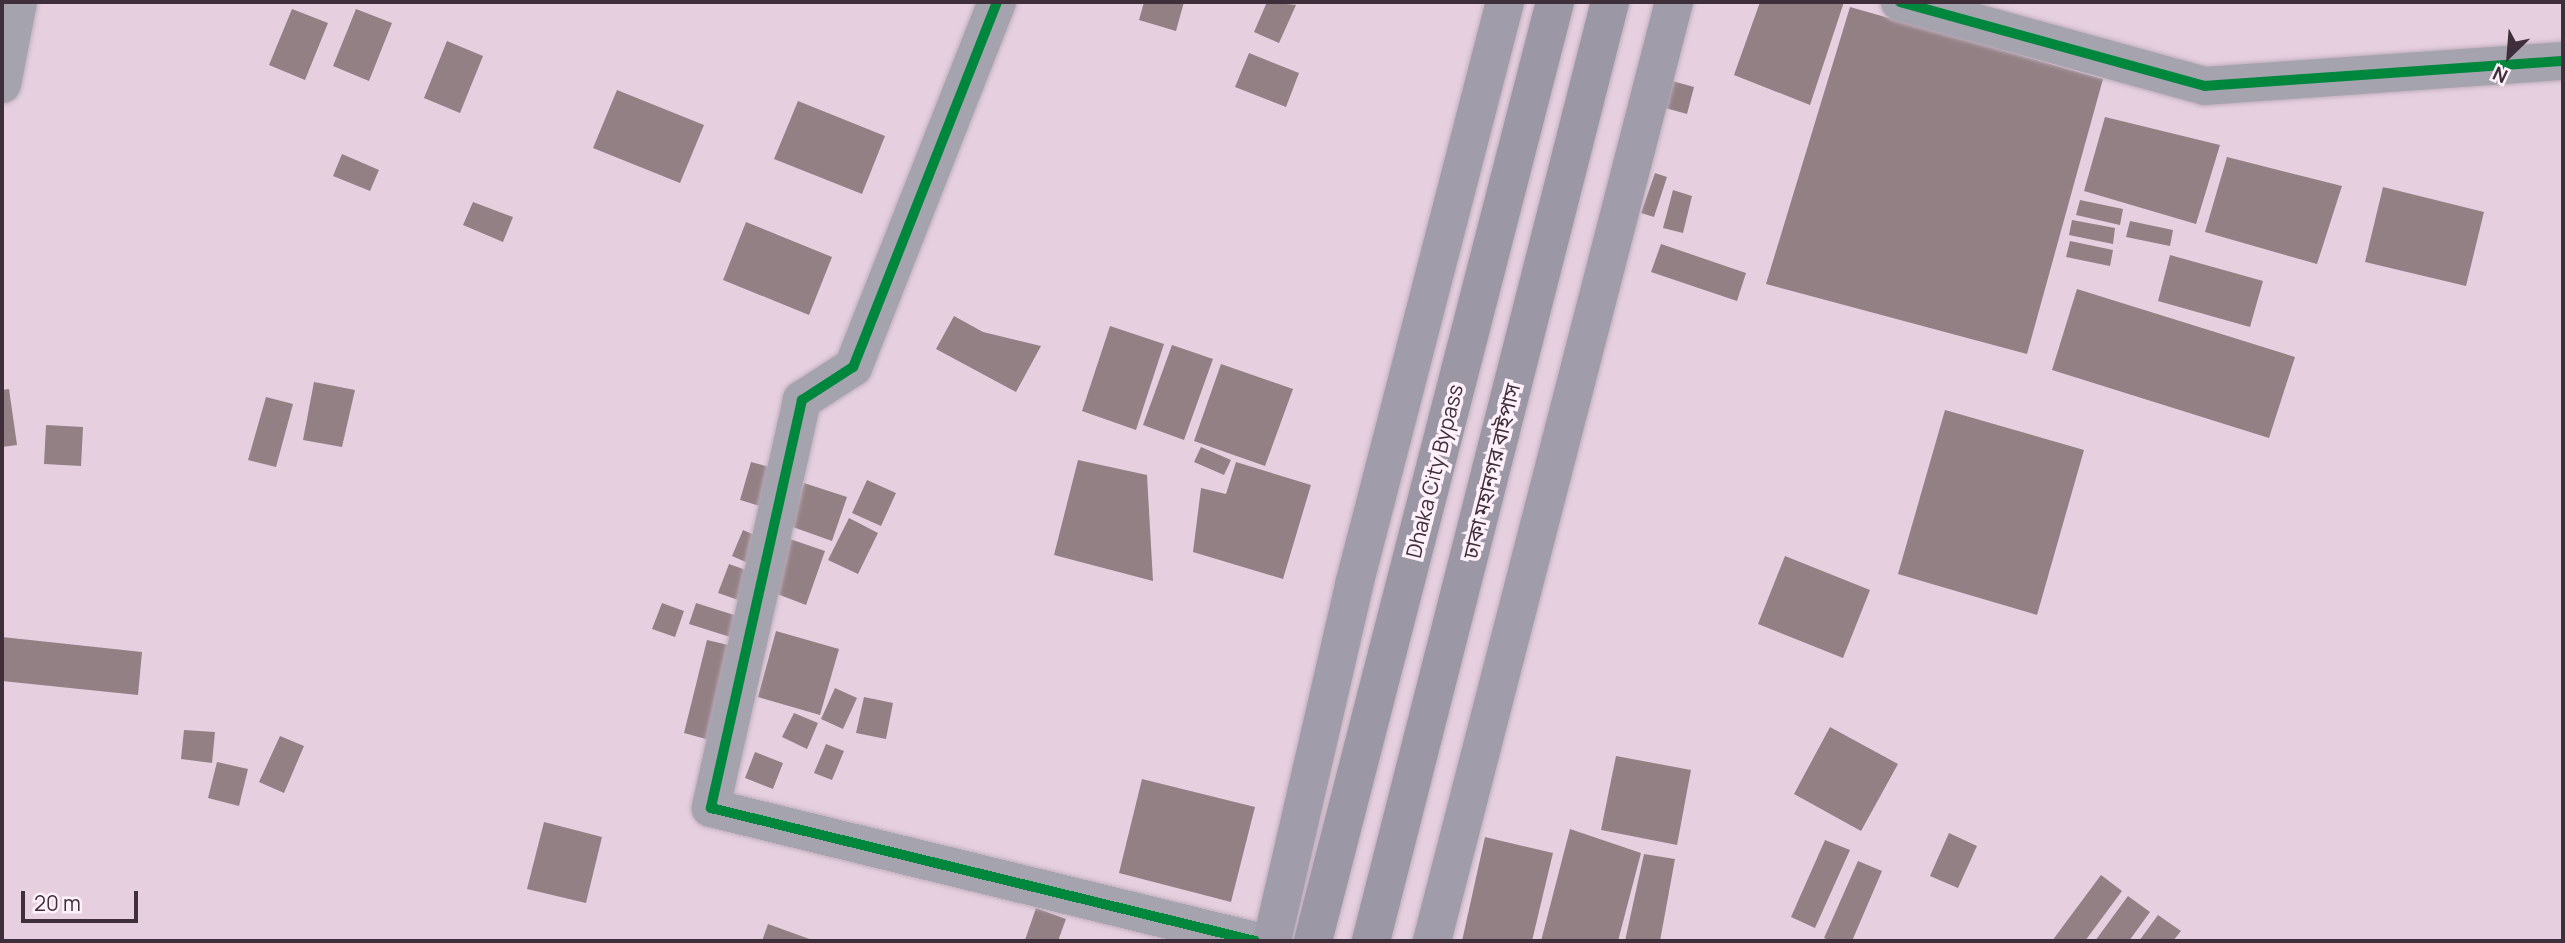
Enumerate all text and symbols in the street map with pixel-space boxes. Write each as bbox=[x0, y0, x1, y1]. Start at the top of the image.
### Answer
north arrow bbox=[2474, 21, 2544, 91]
text: N bbox=[2488, 60, 2512, 90]
street label: ঢাকা মহানগর বাইপাস bbox=[1457, 381, 1525, 561]
street label: Dhaka City Bypass bbox=[1400, 382, 1468, 560]
scale bar bbox=[24, 876, 142, 920]
text: 20 m bbox=[34, 889, 81, 917]

